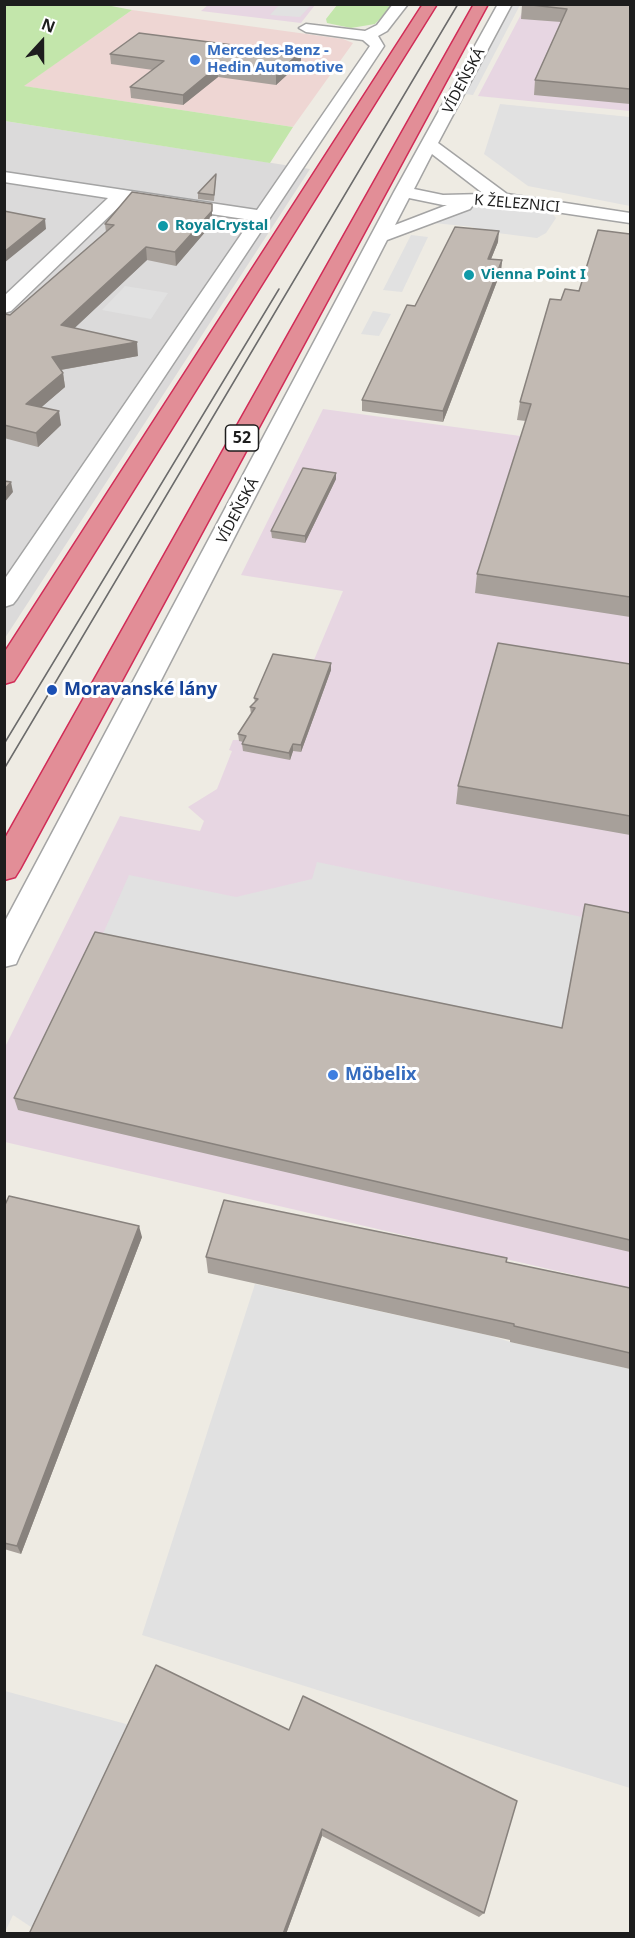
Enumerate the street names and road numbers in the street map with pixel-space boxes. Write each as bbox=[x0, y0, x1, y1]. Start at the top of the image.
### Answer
street label: VÍDEŇSKÁ bbox=[439, 45, 489, 117]
street label: K ŽELEZNICI bbox=[473, 191, 561, 217]
road number: 52 bbox=[226, 425, 258, 451]
street label: VÍDEŇSKÁ bbox=[213, 475, 263, 547]

